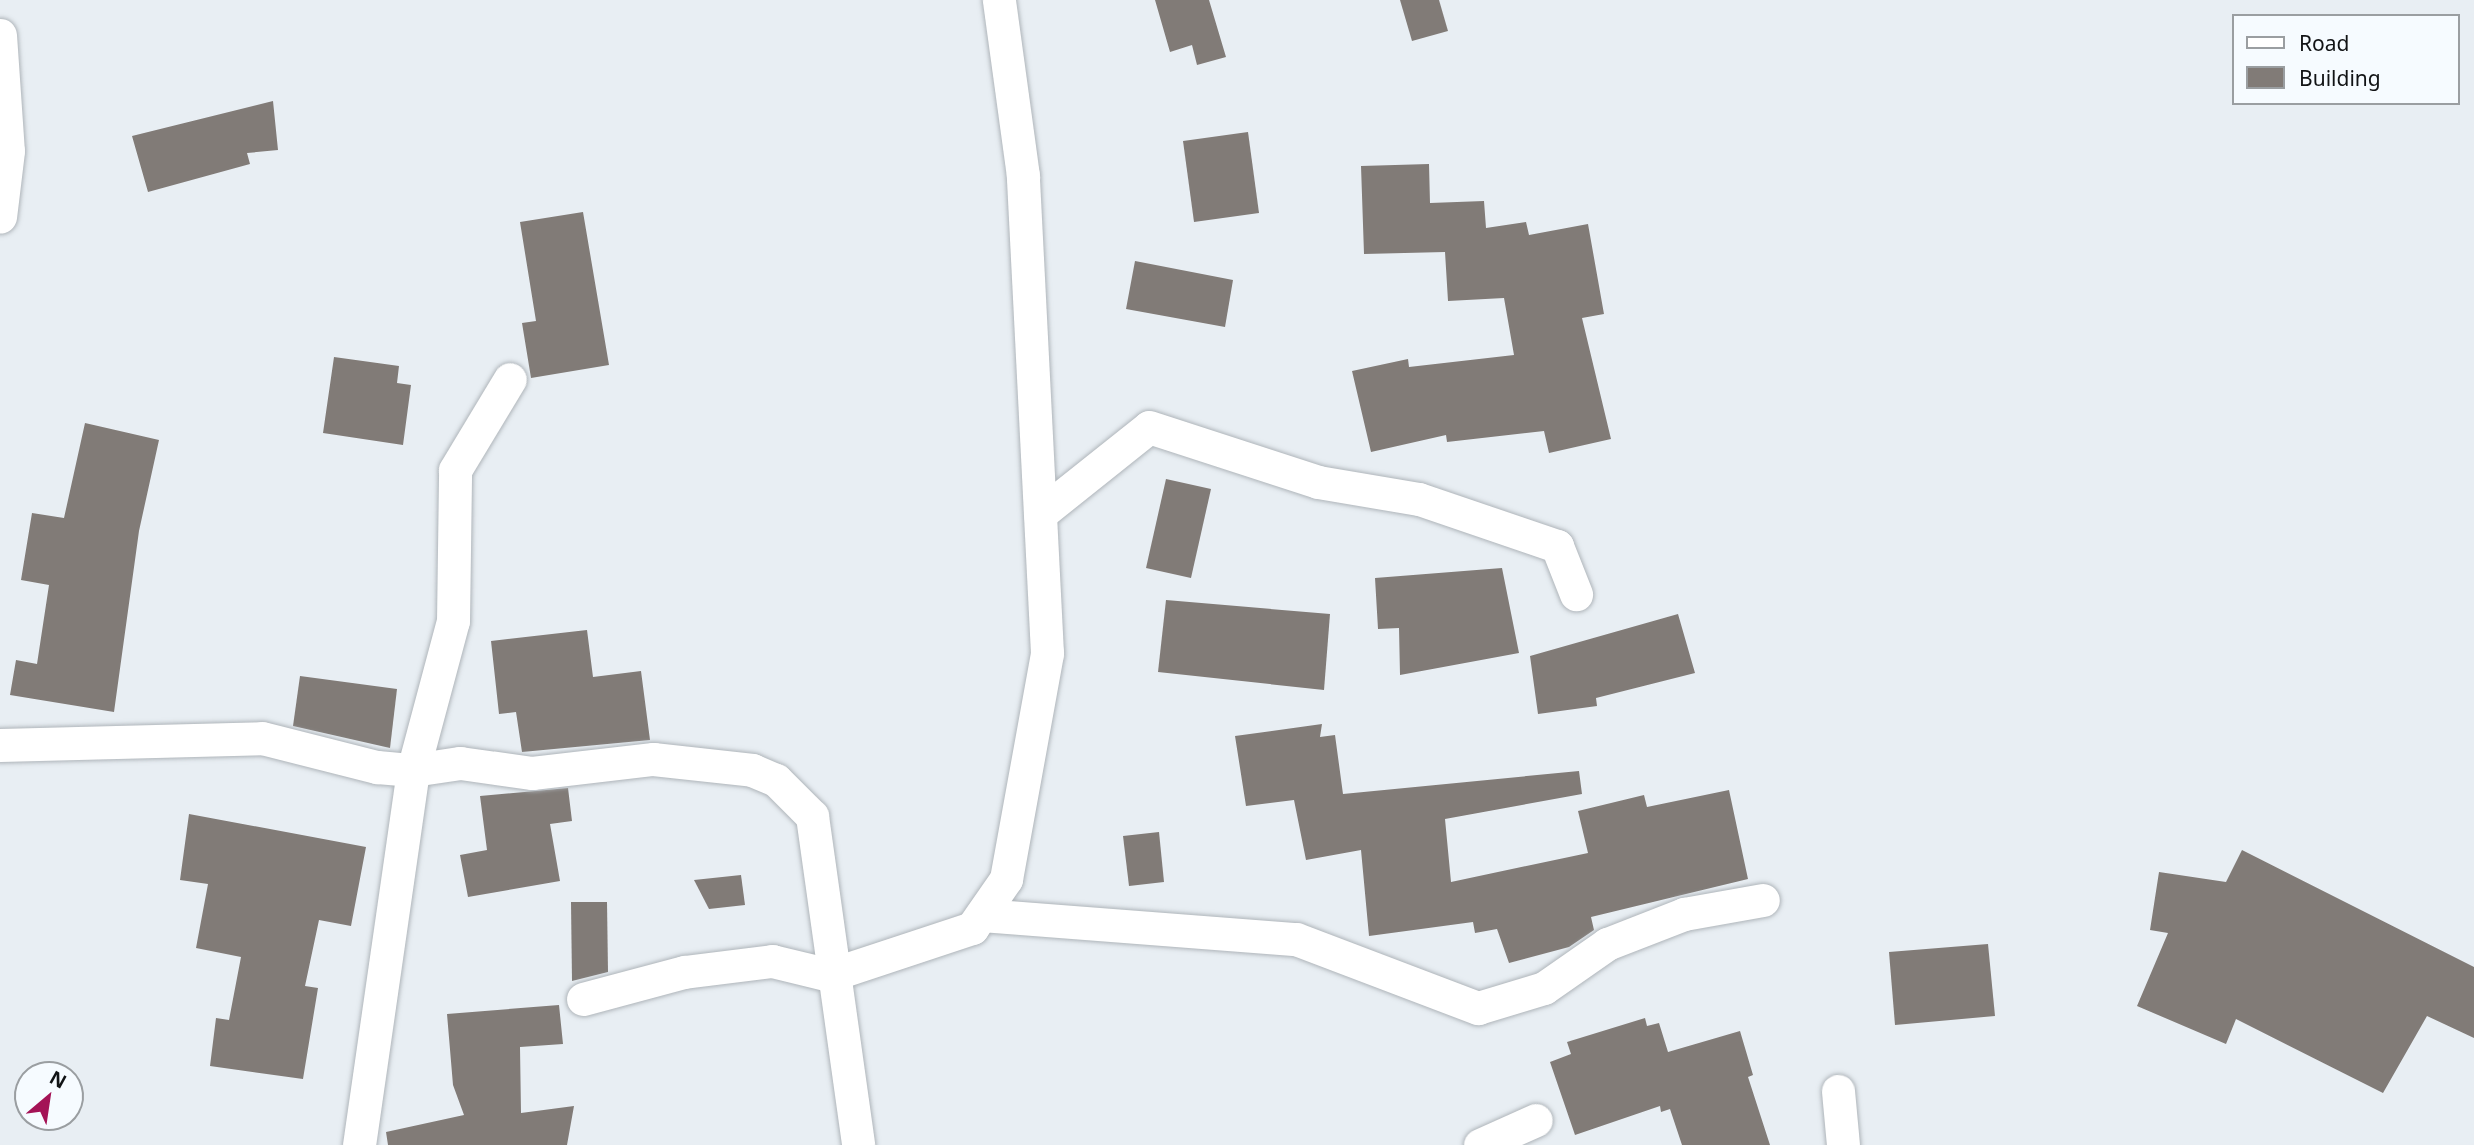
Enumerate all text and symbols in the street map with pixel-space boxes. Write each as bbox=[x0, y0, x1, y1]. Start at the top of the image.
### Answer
legend bbox=[2232, 14, 2460, 105]
text: Road bbox=[2299, 29, 2349, 57]
text: Building bbox=[2299, 64, 2381, 92]
north arrow bbox=[14, 1061, 84, 1131]
text: N bbox=[45, 1064, 71, 1094]

